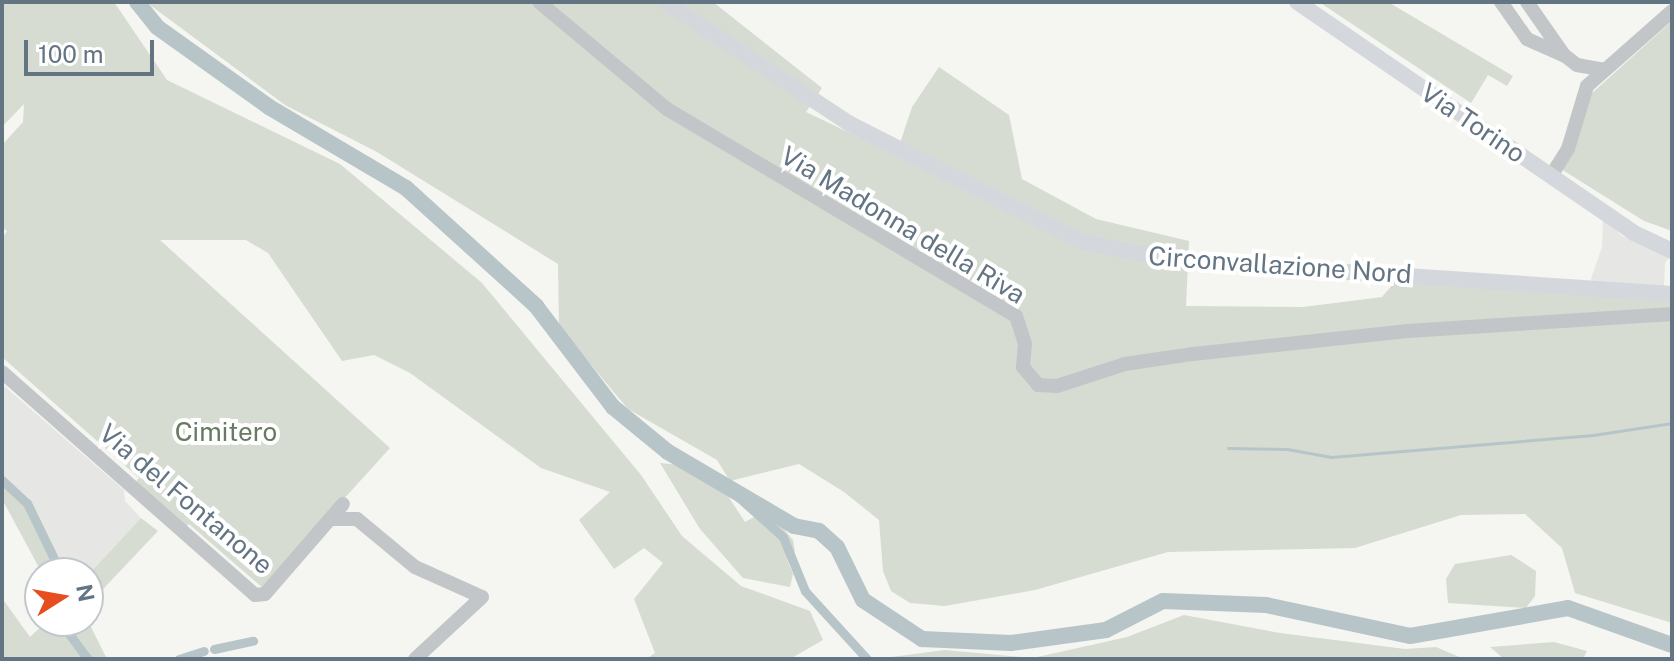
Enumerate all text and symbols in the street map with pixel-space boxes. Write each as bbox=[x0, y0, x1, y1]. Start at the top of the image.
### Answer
scale bar bbox=[28, 24, 158, 74]
text: 100 m bbox=[38, 40, 104, 68]
street label: Via Torino bbox=[1415, 77, 1531, 169]
street label: Via Madonna della Riva bbox=[775, 140, 1031, 310]
street label: Circonvallazione Nord bbox=[1147, 240, 1413, 290]
park label: Cimitero bbox=[175, 416, 277, 448]
street label: Via del Fontanone bbox=[93, 417, 279, 581]
north arrow bbox=[24, 557, 104, 637]
text: N bbox=[71, 582, 100, 604]

